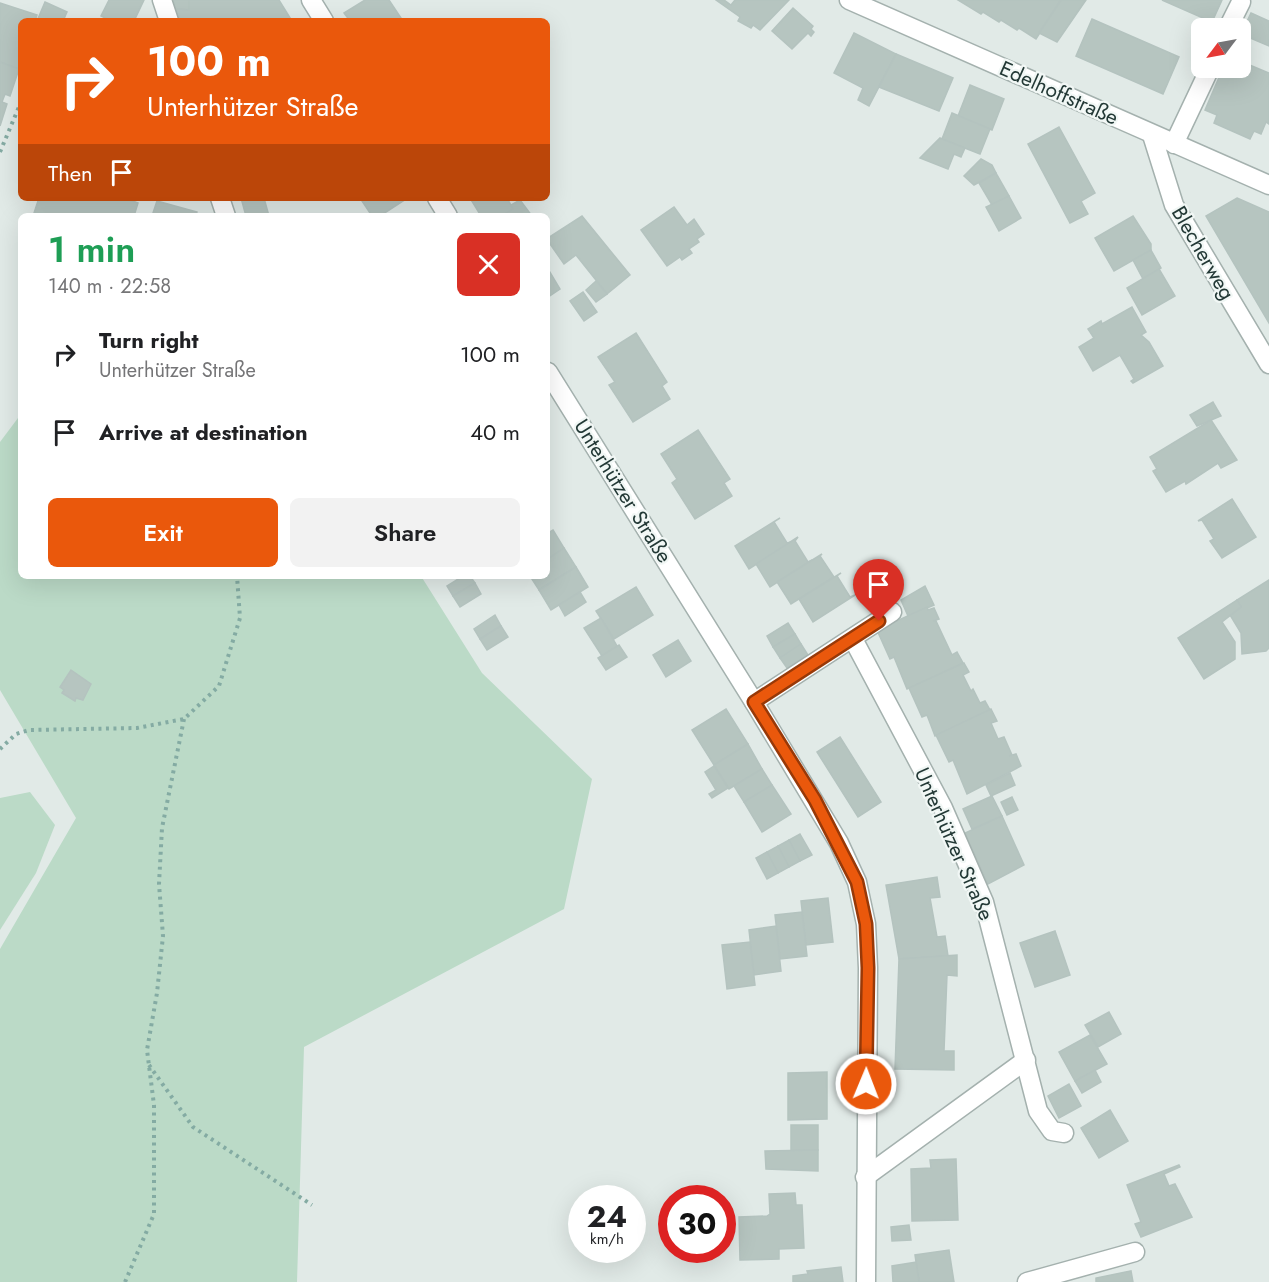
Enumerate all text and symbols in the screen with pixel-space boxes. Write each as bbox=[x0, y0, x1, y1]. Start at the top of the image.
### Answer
north arrow bbox=[1191, 18, 1251, 78]
map controls bbox=[1191, 18, 1251, 78]
text: 100 m bbox=[147, 31, 271, 92]
icon: right bbox=[48, 42, 126, 120]
street label: Edelhoffstraße bbox=[995, 53, 1123, 133]
text: Unterhützer Straße bbox=[147, 87, 359, 126]
icon: arrive bbox=[105, 156, 138, 189]
text: Then bbox=[48, 157, 93, 189]
street label: Blecherweg bbox=[1164, 201, 1242, 305]
text: 1 min bbox=[48, 223, 135, 275]
button: close bbox=[457, 233, 520, 296]
text: 140 m · 22:58 bbox=[48, 272, 171, 301]
text: Turn right bbox=[99, 324, 199, 356]
icon: right bbox=[48, 338, 81, 371]
text: 100 m bbox=[460, 338, 520, 370]
text: Unterhützer Straße bbox=[99, 356, 256, 385]
street label: Unterhützer Straße bbox=[567, 413, 679, 569]
icon: arrive bbox=[48, 416, 81, 449]
text: Arrive at destination bbox=[99, 416, 308, 448]
text: 40 m bbox=[470, 416, 520, 448]
button: Exit bbox=[48, 498, 278, 567]
button: Share bbox=[290, 498, 520, 567]
pin bbox=[853, 559, 904, 621]
icon: arrive bbox=[862, 568, 895, 601]
street label: Unterhützer Straße bbox=[907, 763, 1001, 925]
position arrow bbox=[834, 1052, 898, 1116]
speed limit sign: 30 bbox=[658, 1185, 736, 1263]
text: 24 bbox=[587, 1195, 627, 1238]
text: km/h bbox=[590, 1228, 624, 1250]

